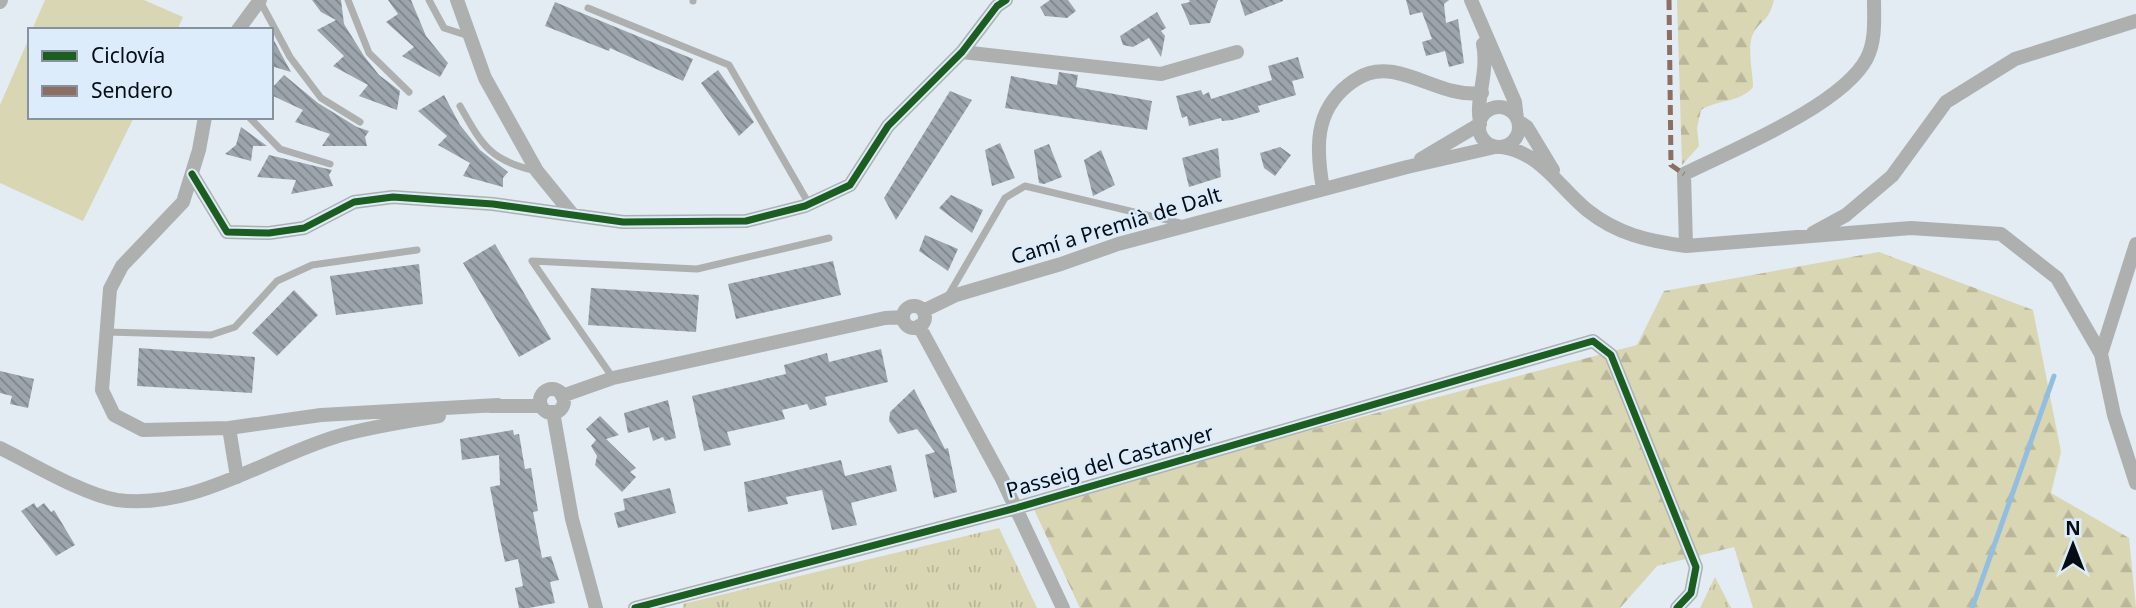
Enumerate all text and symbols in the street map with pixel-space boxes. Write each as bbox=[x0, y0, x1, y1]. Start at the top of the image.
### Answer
legend bbox=[28, 28, 273, 119]
text: Ciclovía bbox=[91, 41, 165, 69]
text: Sendero bbox=[91, 76, 173, 104]
street label: Camí a Premià de Dalt bbox=[1007, 180, 1225, 270]
street label: Passeig del Castanyer bbox=[1003, 418, 1217, 504]
north arrow bbox=[2038, 510, 2108, 580]
text: N bbox=[2065, 515, 2081, 541]

